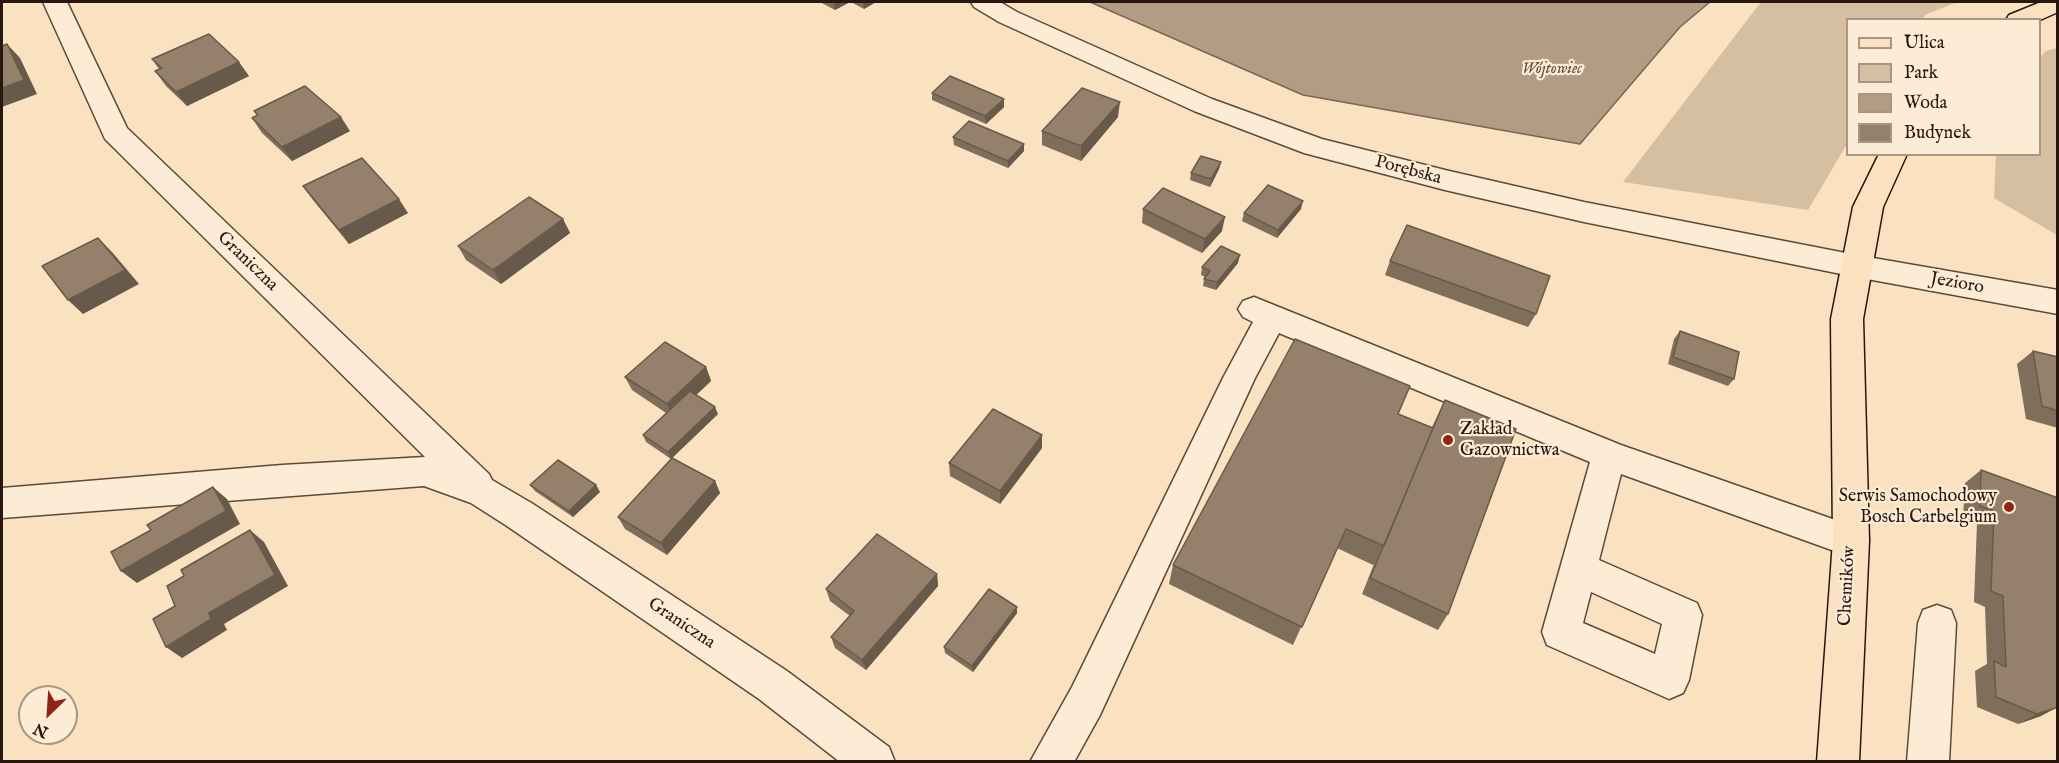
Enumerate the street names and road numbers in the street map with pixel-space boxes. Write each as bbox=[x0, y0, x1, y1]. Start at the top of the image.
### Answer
street label: Porębska bbox=[1372, 152, 1444, 190]
street label: Graniczna bbox=[212, 228, 282, 296]
street label: Jezioro bbox=[1928, 269, 1986, 299]
street label: Chemików bbox=[1835, 545, 1861, 627]
street label: Graniczna bbox=[643, 594, 719, 654]

